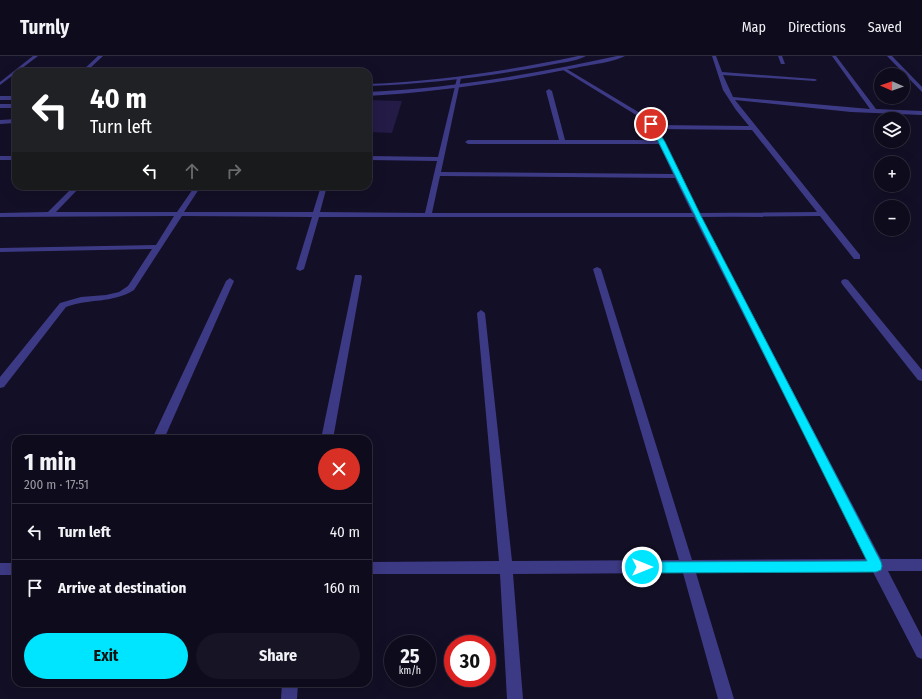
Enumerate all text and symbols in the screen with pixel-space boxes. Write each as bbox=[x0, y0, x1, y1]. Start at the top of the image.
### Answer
text: Turnly bbox=[20, 16, 69, 39]
text: Map bbox=[742, 19, 766, 36]
text: Directions bbox=[788, 19, 846, 36]
text: Saved bbox=[868, 19, 902, 36]
north arrow bbox=[874, 68, 910, 104]
map controls bbox=[874, 68, 910, 236]
text: 40 m bbox=[90, 82, 147, 115]
icon: left bbox=[24, 84, 76, 136]
pin bbox=[634, 107, 668, 141]
button: layers bbox=[874, 112, 910, 148]
icon: arrive bbox=[640, 113, 662, 135]
text: Turn left bbox=[90, 116, 152, 138]
button: + bbox=[874, 156, 910, 192]
icon: left bbox=[139, 160, 161, 182]
icon: ahead bbox=[181, 160, 203, 182]
icon: right bbox=[223, 160, 245, 182]
button: − bbox=[874, 200, 910, 236]
text: 1 min bbox=[24, 448, 76, 476]
button: close bbox=[318, 448, 360, 490]
text: 200 m · 17:51 bbox=[24, 477, 89, 492]
icon: left bbox=[24, 521, 46, 543]
text: Turn left bbox=[58, 523, 111, 541]
text: 40 m bbox=[330, 523, 360, 541]
position arrow bbox=[621, 546, 663, 588]
icon: arrive bbox=[24, 577, 46, 599]
text: Arrive at destination bbox=[58, 579, 186, 597]
text: 160 m bbox=[324, 579, 360, 597]
button: Exit bbox=[24, 633, 188, 679]
button: Share bbox=[196, 633, 360, 679]
speed limit sign: 30 bbox=[444, 635, 496, 687]
text: 25 bbox=[400, 644, 420, 668]
text: km/h bbox=[399, 665, 421, 677]

